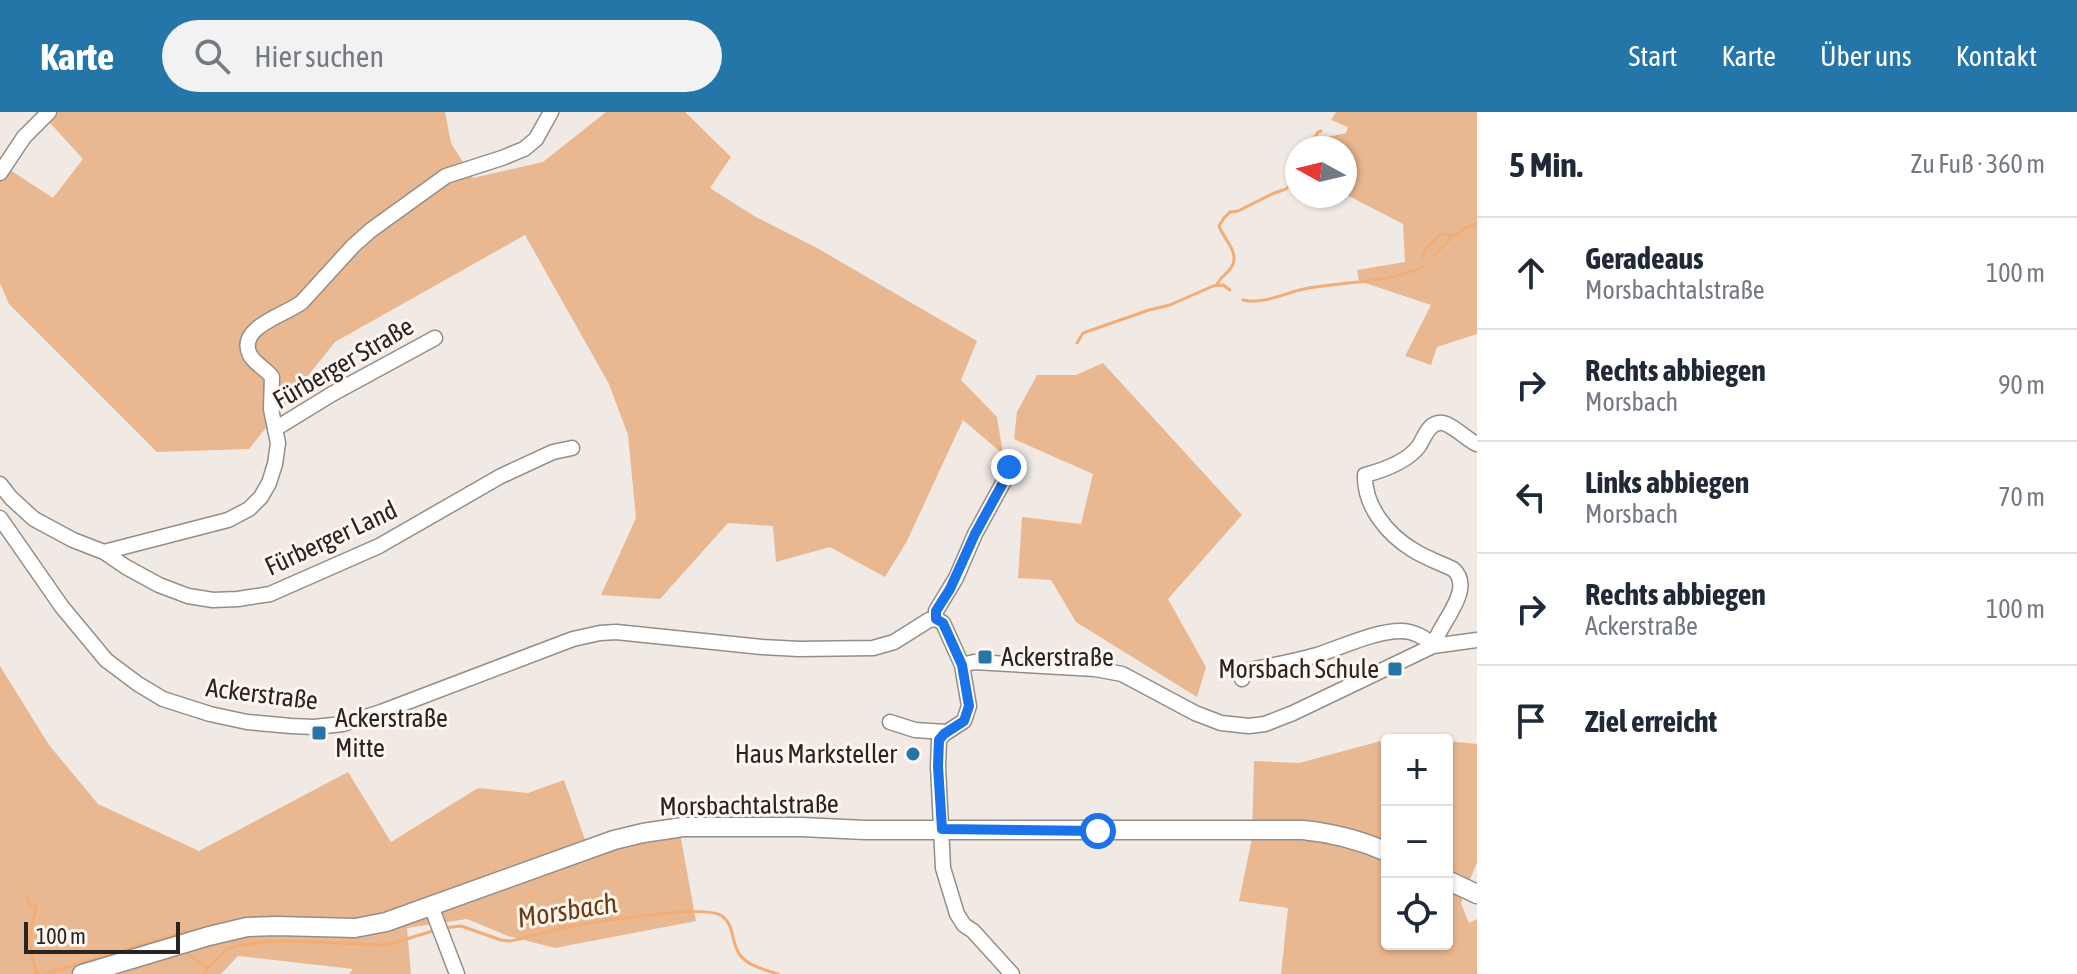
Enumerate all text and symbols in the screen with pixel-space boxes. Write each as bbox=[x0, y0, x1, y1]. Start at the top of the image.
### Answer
search box bbox=[162, 20, 722, 92]
icon: search bbox=[190, 34, 234, 78]
text: Karte bbox=[40, 35, 114, 78]
text: Hier suchen bbox=[254, 39, 384, 73]
text: Start bbox=[1628, 40, 1677, 72]
text: Karte bbox=[1721, 40, 1776, 72]
text: Über uns bbox=[1820, 40, 1912, 72]
text: Kontakt bbox=[1956, 40, 2037, 72]
north arrow bbox=[1285, 136, 1357, 208]
text: 5 Min. bbox=[1509, 145, 1583, 184]
text: Zu Fuß · 360 m bbox=[1911, 149, 2045, 179]
text: Geradeaus bbox=[1585, 241, 1704, 275]
icon: ahead bbox=[1509, 251, 1553, 295]
text: 100 m bbox=[1986, 258, 2045, 288]
text: Morsbachtalstraße bbox=[1585, 275, 1765, 305]
street label: Fürberger Straße bbox=[268, 311, 418, 415]
text: Rechts abbiegen bbox=[1585, 353, 1766, 387]
icon: right bbox=[1509, 363, 1553, 407]
text: 90 m bbox=[1998, 370, 2045, 400]
text: Morsbach bbox=[1585, 387, 1678, 417]
route end bbox=[991, 449, 1027, 485]
text: Links abbiegen bbox=[1585, 465, 1749, 499]
icon: left bbox=[1509, 475, 1553, 519]
text: 70 m bbox=[1998, 482, 2045, 512]
street label: Fürberger Land bbox=[260, 494, 402, 582]
text: Morsbach bbox=[1585, 499, 1678, 529]
text: Rechts abbiegen bbox=[1585, 577, 1766, 611]
icon: right bbox=[1509, 587, 1553, 631]
text: 100 m bbox=[1986, 594, 2045, 624]
text: Ackerstraße bbox=[1585, 611, 1698, 641]
place label: Ackerstraße bbox=[1001, 642, 1114, 672]
marker: Ackerstraße bbox=[976, 648, 994, 666]
place label: Morsbach Schule bbox=[1218, 654, 1379, 684]
marker: Morsbach Schule bbox=[1386, 660, 1404, 678]
street label: Ackerstraße bbox=[204, 672, 320, 716]
icon: arrive bbox=[1509, 699, 1553, 743]
place label: Ackerstraße Mitte bbox=[335, 703, 448, 763]
text: Ziel erreicht bbox=[1585, 704, 1717, 738]
marker: Ackerstraße Mitte bbox=[310, 724, 328, 742]
map controls bbox=[1381, 734, 1453, 950]
button: + bbox=[1381, 734, 1453, 806]
place label: Haus Marksteller bbox=[735, 739, 897, 769]
marker: Haus Marksteller bbox=[904, 745, 922, 763]
street label: Morsbachtalstraße bbox=[659, 788, 839, 822]
button: − bbox=[1381, 806, 1453, 878]
route start bbox=[1080, 813, 1116, 849]
button: locate bbox=[1381, 878, 1453, 950]
water label: Morsbach bbox=[515, 886, 619, 934]
scale bar bbox=[24, 918, 180, 954]
text: 100 m bbox=[36, 923, 86, 949]

